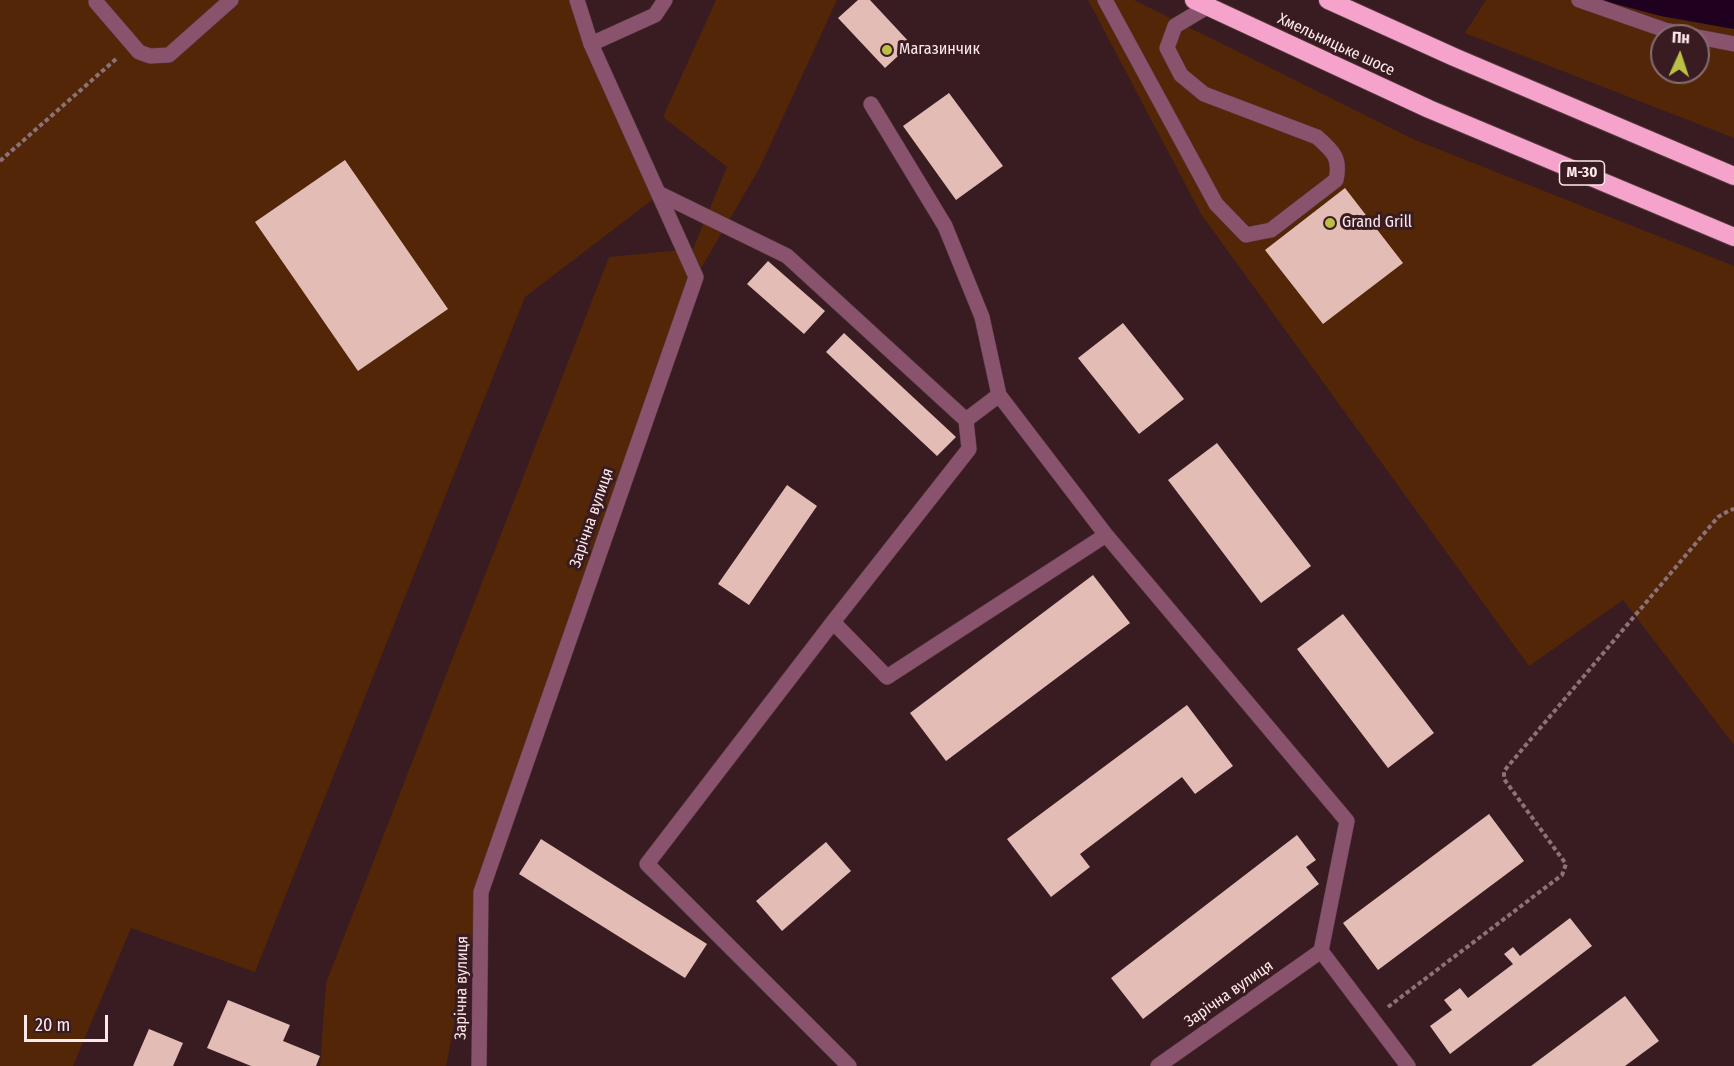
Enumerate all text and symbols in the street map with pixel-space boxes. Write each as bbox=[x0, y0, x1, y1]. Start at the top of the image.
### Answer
street label: Хмельницьке шосе bbox=[1274, 9, 1398, 81]
north arrow bbox=[1650, 24, 1710, 84]
text: Пн bbox=[1671, 28, 1690, 47]
place label: Магазинчик bbox=[899, 40, 980, 60]
marker: Магазинчик bbox=[880, 43, 894, 57]
road number: М-30 bbox=[1560, 161, 1604, 185]
place label: Grand Grill bbox=[1342, 213, 1412, 233]
marker: Grand Grill bbox=[1323, 216, 1337, 230]
street label: Зарічна вулиця bbox=[566, 466, 618, 570]
street label: Зарічна вулиця bbox=[451, 936, 473, 1040]
street label: Зарічна вулиця bbox=[1181, 956, 1277, 1032]
scale bar bbox=[27, 1003, 111, 1041]
text: 20 m bbox=[35, 1014, 70, 1036]

